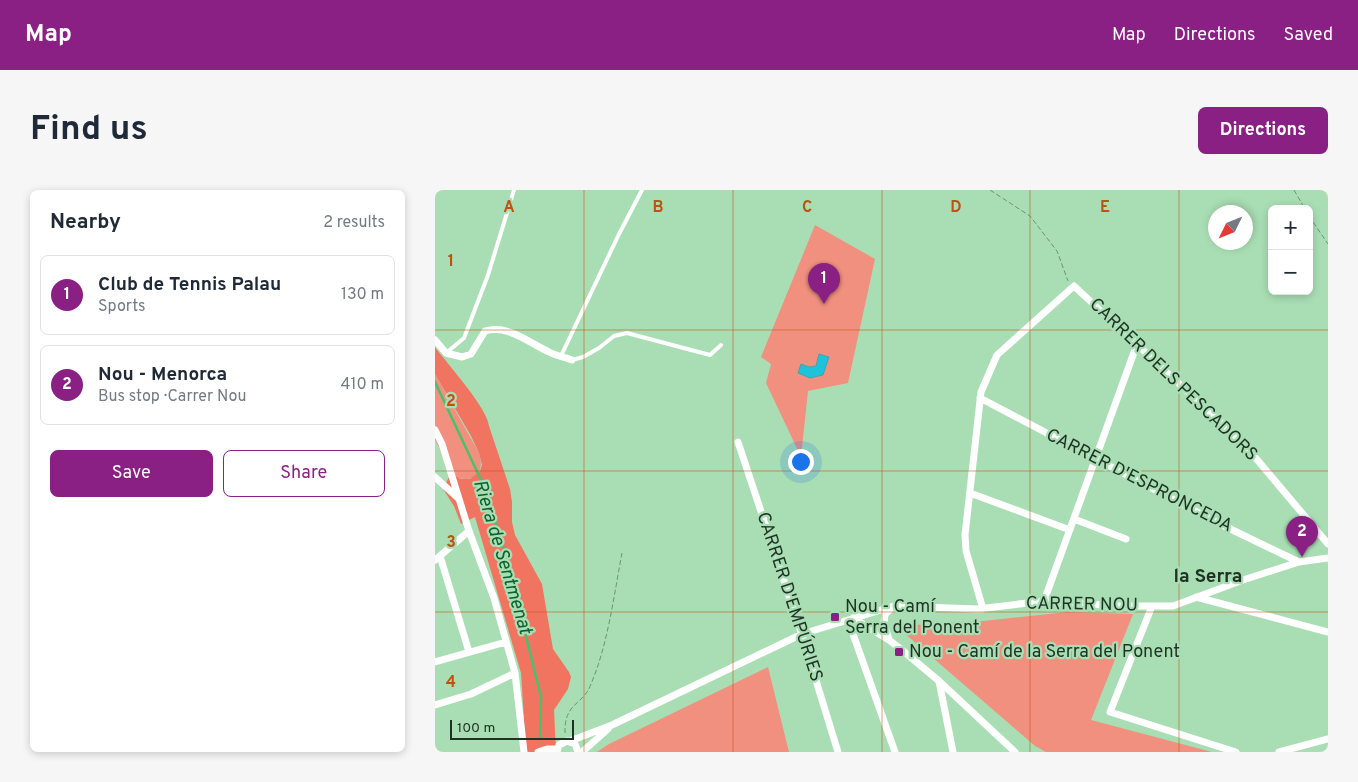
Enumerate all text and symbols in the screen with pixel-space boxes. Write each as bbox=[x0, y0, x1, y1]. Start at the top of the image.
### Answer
text: Map bbox=[25, 20, 72, 50]
text: Map bbox=[1112, 24, 1146, 47]
text: Directions bbox=[1174, 24, 1256, 47]
text: Saved bbox=[1284, 24, 1333, 47]
button: Directions bbox=[1198, 107, 1328, 154]
text: Find us bbox=[30, 108, 148, 152]
text: A bbox=[503, 198, 515, 218]
text: B bbox=[652, 198, 664, 218]
text: C bbox=[802, 198, 812, 218]
text: D bbox=[950, 198, 962, 218]
text: E bbox=[1100, 198, 1110, 218]
north arrow bbox=[1208, 205, 1253, 250]
map controls bbox=[1268, 205, 1313, 295]
button: + bbox=[1268, 205, 1313, 250]
text: Nearby bbox=[50, 209, 121, 236]
text: 2 results bbox=[323, 213, 385, 233]
button: − bbox=[1268, 250, 1313, 295]
text: 1 bbox=[448, 252, 454, 272]
pin: 1 bbox=[808, 263, 840, 304]
text: Club de Tennis Palau bbox=[98, 273, 281, 297]
text: 1 bbox=[64, 285, 70, 305]
text: 130 m bbox=[341, 285, 384, 305]
street label: CARRER DELS PESCADORS bbox=[1084, 293, 1262, 467]
text: Sports bbox=[98, 297, 146, 317]
text: Nou - Menorca bbox=[98, 363, 227, 387]
text: 2 bbox=[62, 375, 72, 395]
text: 410 m bbox=[341, 375, 384, 395]
text: Bus stop · Carrer Nou bbox=[98, 387, 246, 407]
text: 2 bbox=[446, 392, 456, 412]
street label: CARRER D'ESPRONCEDA bbox=[1042, 424, 1236, 538]
your location bbox=[788, 449, 814, 475]
button: Save bbox=[50, 450, 213, 497]
button: Share bbox=[223, 450, 385, 497]
water label: Riera de Sentmenat bbox=[467, 477, 537, 639]
street label: CARRER D'EMPÚRIES bbox=[751, 509, 829, 685]
pin: 2 bbox=[1286, 516, 1318, 557]
text: 3 bbox=[446, 533, 456, 553]
district label: la Serra bbox=[1174, 565, 1242, 589]
street label: CARRER NOU bbox=[1026, 593, 1138, 617]
place label: Nou - Camí Serra del Ponent bbox=[845, 596, 980, 640]
marker: Nou - Camí Serra del Ponent bbox=[829, 611, 841, 623]
place label: Nou - Camí de la Serra del Ponent bbox=[909, 641, 1180, 664]
marker: Nou - Camí de la Serra del Ponent bbox=[893, 646, 905, 658]
text: 4 bbox=[446, 673, 456, 693]
scale bar bbox=[450, 717, 574, 740]
text: 100 m bbox=[457, 720, 495, 737]

